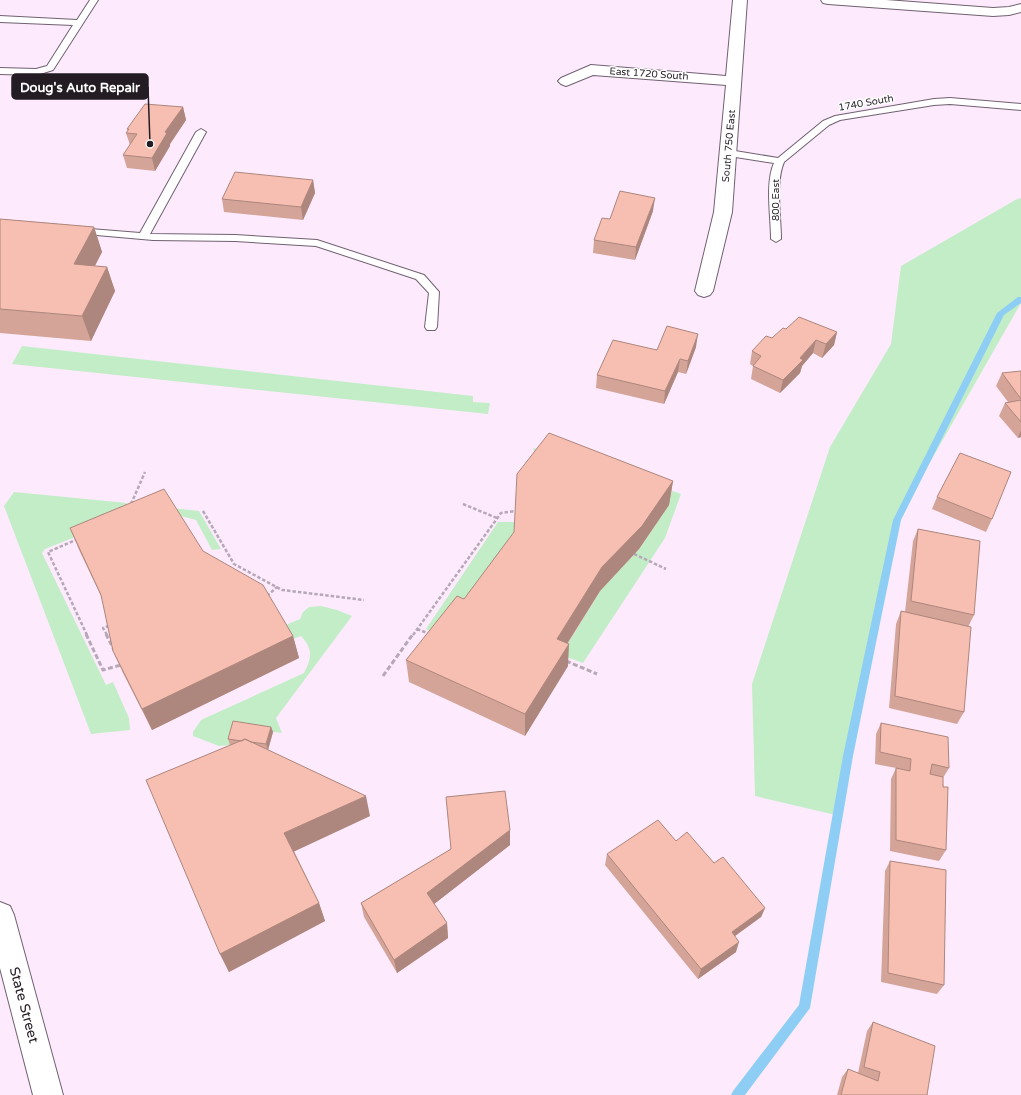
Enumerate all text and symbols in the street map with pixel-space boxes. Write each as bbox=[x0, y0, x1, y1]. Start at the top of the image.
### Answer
street label: East 1720 South bbox=[609, 65, 689, 83]
callout: Doug's Auto Repair bbox=[12, 74, 148, 99]
text: Doug's Auto Repair bbox=[20, 80, 141, 96]
street label: 1740 South bbox=[837, 92, 895, 114]
street label: South 750 East bbox=[720, 109, 738, 183]
street label: 800 East bbox=[770, 179, 782, 221]
street label: State Street bbox=[6, 965, 42, 1046]

